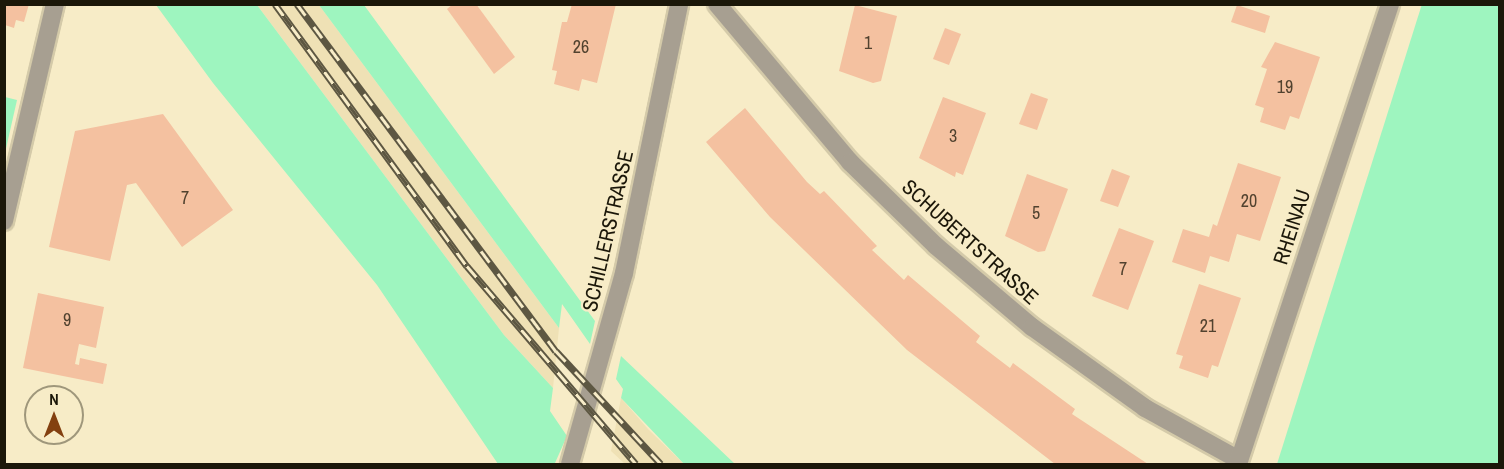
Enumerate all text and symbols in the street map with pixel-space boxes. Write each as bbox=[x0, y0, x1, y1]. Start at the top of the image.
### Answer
house number: 1 bbox=[864, 32, 872, 54]
house number: 26 bbox=[573, 36, 589, 58]
house number: 19 bbox=[1277, 76, 1293, 98]
house number: 3 bbox=[949, 125, 957, 147]
street label: SCHILLERSTRASSE bbox=[577, 148, 639, 314]
street label: SCHUBERTSTRASSE bbox=[897, 174, 1043, 310]
street label: RHEINAU bbox=[1268, 186, 1316, 268]
house number: 7 bbox=[181, 187, 189, 209]
house number: 20 bbox=[1241, 190, 1257, 212]
house number: 5 bbox=[1032, 202, 1040, 224]
house number: 7 bbox=[1119, 258, 1127, 280]
house number: 9 bbox=[63, 309, 71, 331]
house number: 21 bbox=[1200, 315, 1216, 337]
north arrow bbox=[24, 385, 84, 445]
text: N bbox=[49, 388, 59, 410]

